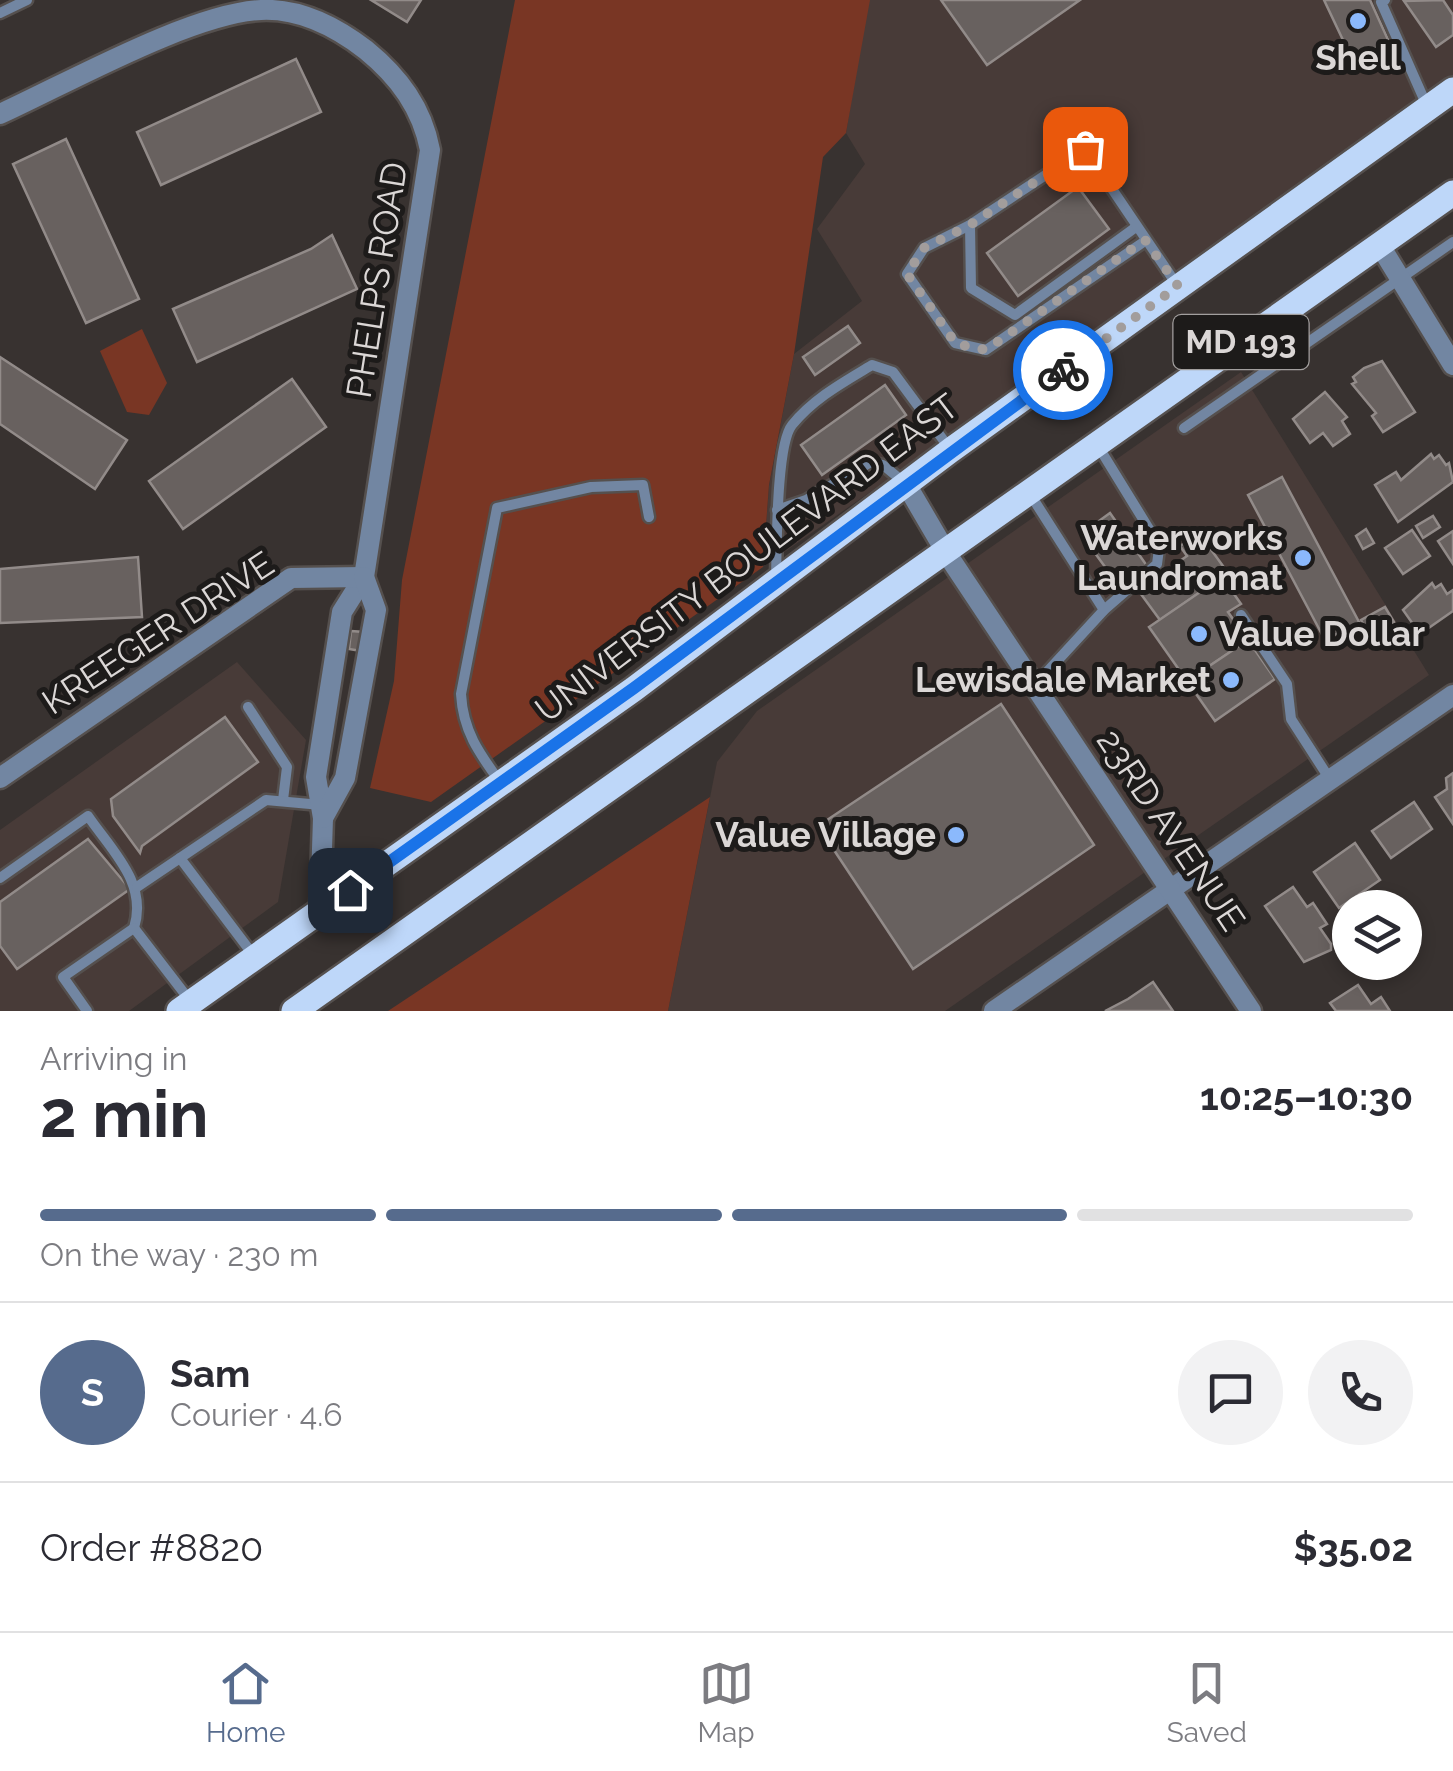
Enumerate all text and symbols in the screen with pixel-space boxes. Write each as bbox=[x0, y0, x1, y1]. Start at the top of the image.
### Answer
marker: Shell bbox=[1347, 10, 1369, 32]
place label: Shell bbox=[1315, 37, 1402, 78]
pin bbox=[1043, 107, 1128, 192]
icon: bag bbox=[1058, 122, 1113, 177]
street label: PHELPS ROAD bbox=[338, 159, 415, 401]
road number: MD 193 bbox=[1174, 315, 1308, 369]
courier bbox=[1013, 320, 1113, 420]
icon: bike bbox=[1036, 343, 1091, 398]
street label: UNIVERSITY BOULEVARD EAST bbox=[527, 385, 966, 730]
place label: Waterworks Laundromat bbox=[1077, 517, 1284, 598]
street label: KREEGER DRIVE bbox=[34, 543, 281, 723]
marker: Waterworks Laundromat bbox=[1292, 547, 1314, 569]
place label: Value Dollar bbox=[1219, 613, 1425, 654]
marker: Value Dollar bbox=[1188, 623, 1210, 645]
place label: Lewisdale Market bbox=[915, 659, 1212, 700]
marker: Lewisdale Market bbox=[1220, 669, 1242, 691]
street label: 23RD AVENUE bbox=[1089, 721, 1254, 938]
place label: Value Village bbox=[715, 814, 936, 855]
marker: Value Village bbox=[945, 824, 967, 846]
pin bbox=[308, 848, 393, 933]
icon: home bbox=[323, 863, 378, 918]
map controls bbox=[1332, 890, 1422, 980]
button: layers bbox=[1332, 890, 1422, 980]
text: Arriving in bbox=[40, 1040, 187, 1077]
text: 10:25–10:30 bbox=[1200, 1074, 1413, 1119]
text: 2 min bbox=[40, 1076, 209, 1152]
text: On the way · 230 m bbox=[40, 1236, 318, 1273]
button: chat bbox=[1178, 1340, 1283, 1445]
button: phone bbox=[1308, 1340, 1413, 1445]
text: Sam bbox=[170, 1351, 250, 1396]
text: S bbox=[81, 1370, 104, 1415]
text: Courier · 4.6 bbox=[170, 1396, 343, 1433]
text: Order #8820 bbox=[40, 1525, 263, 1570]
text: $35.02 bbox=[1294, 1525, 1413, 1570]
tab: Home bbox=[206, 1656, 285, 1749]
tab: Map bbox=[698, 1656, 755, 1749]
tab: Saved bbox=[1167, 1656, 1247, 1749]

